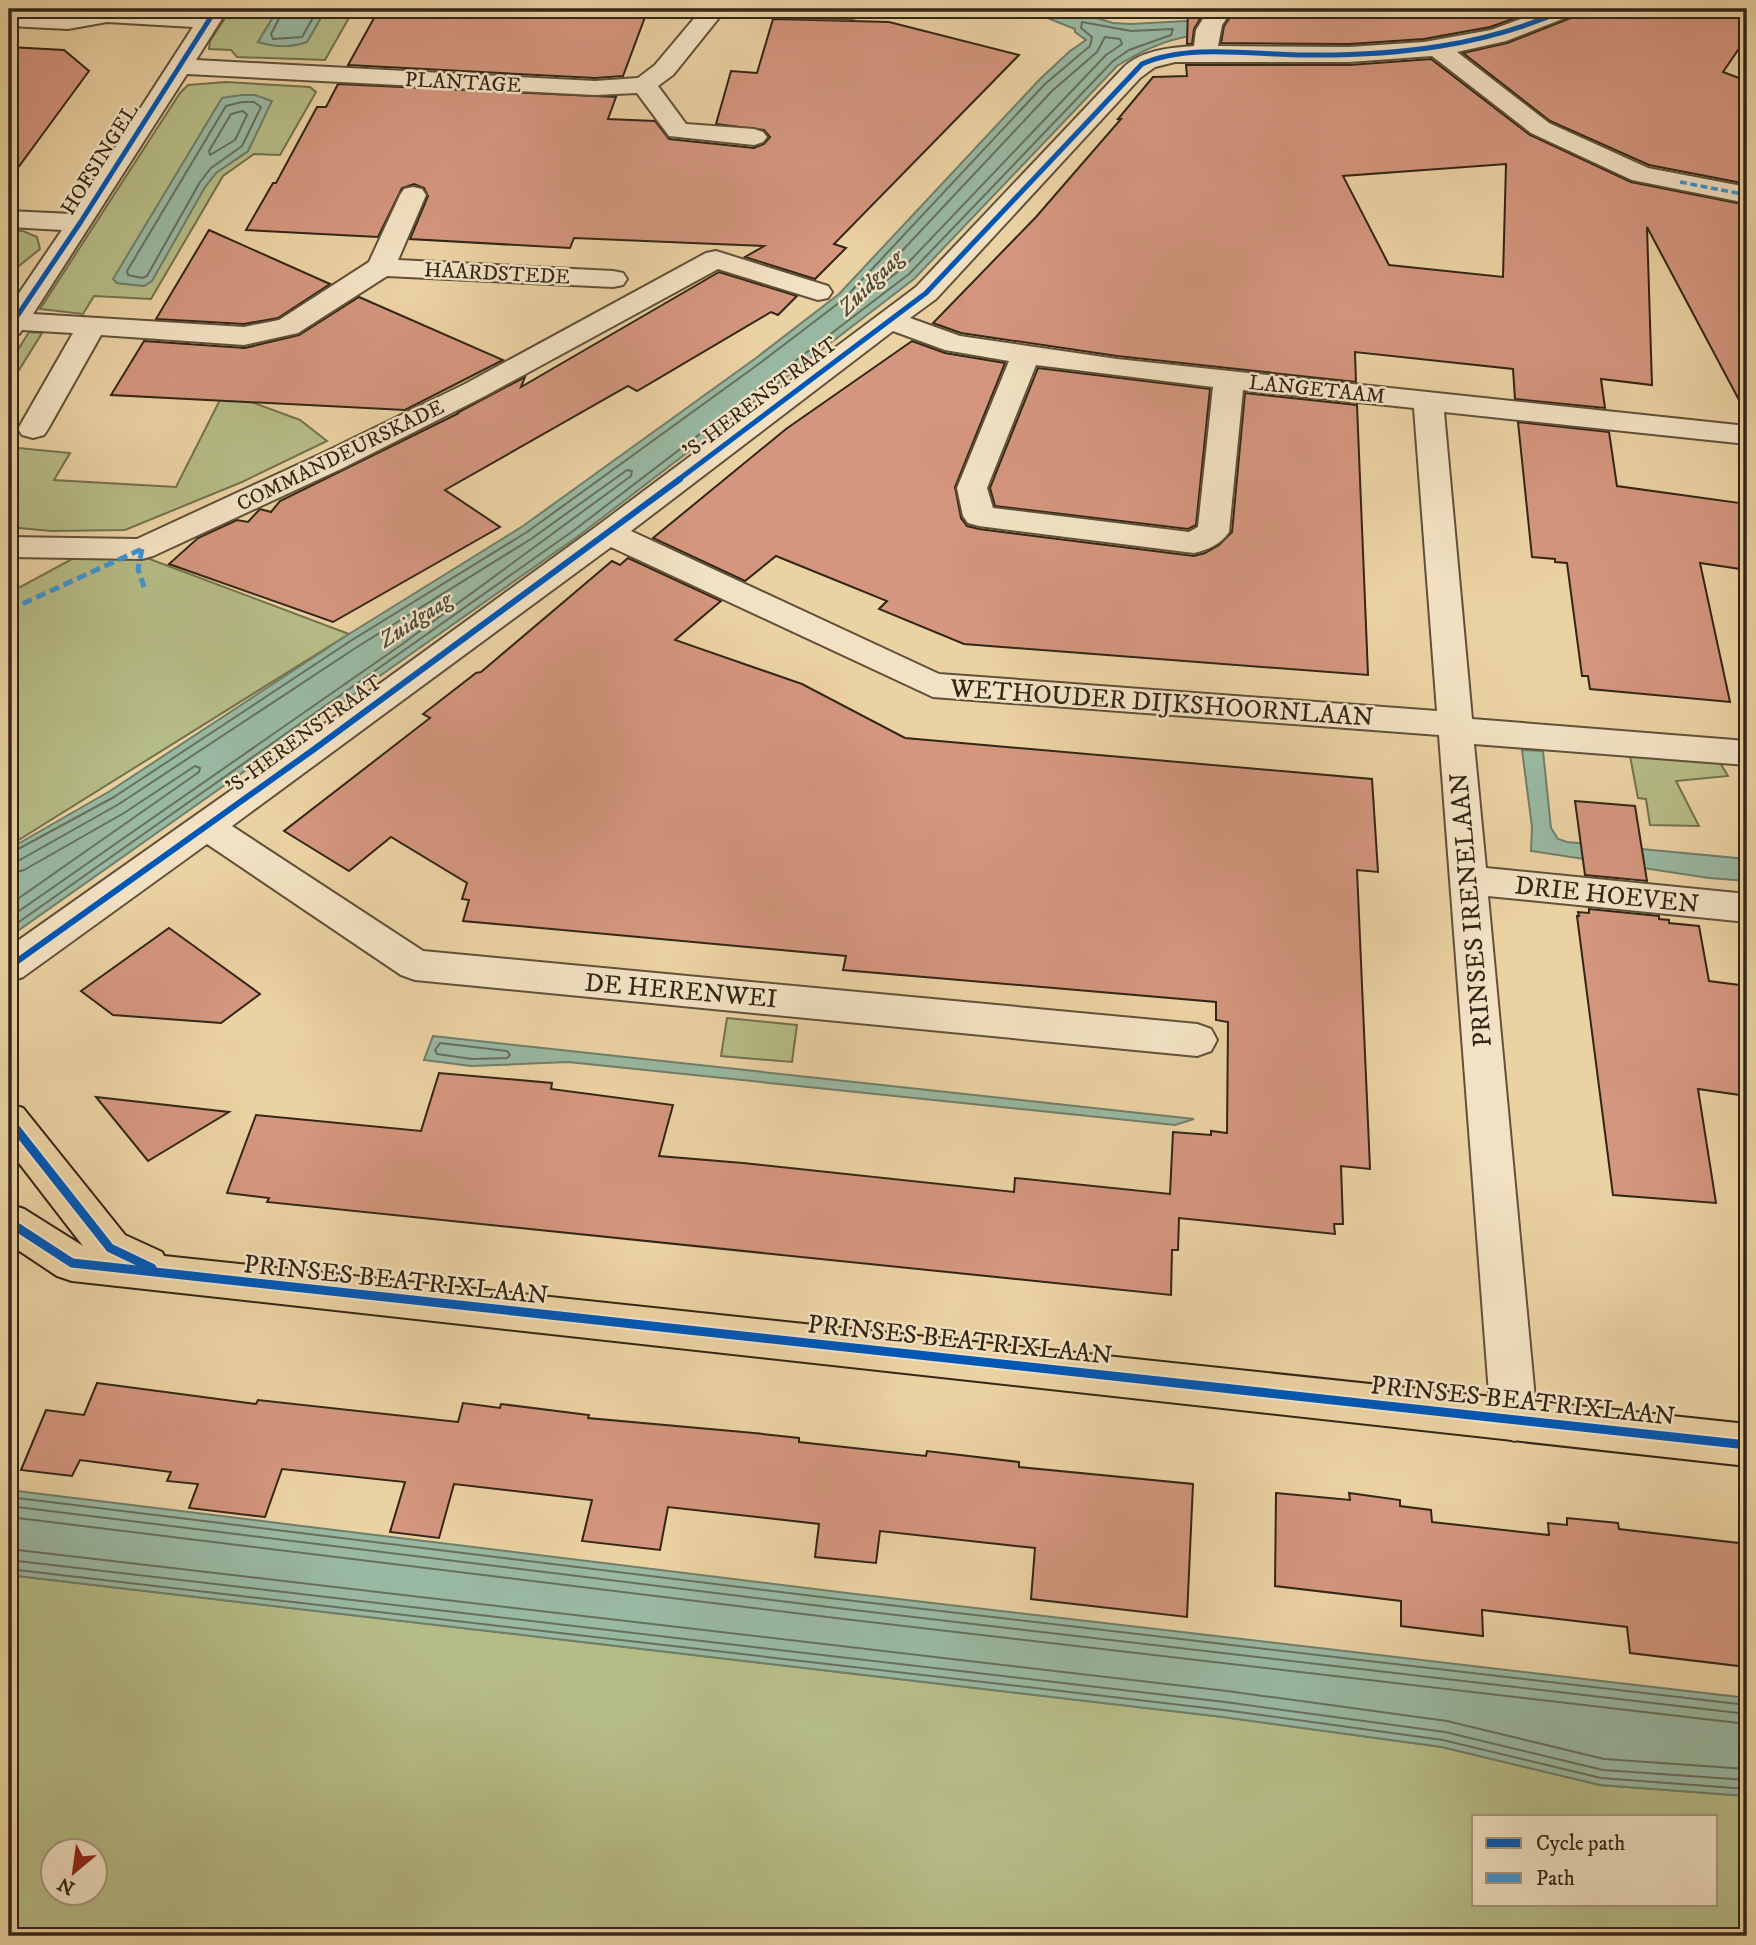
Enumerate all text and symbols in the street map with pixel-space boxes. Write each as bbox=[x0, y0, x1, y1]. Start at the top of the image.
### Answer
street label: PLANTAGE bbox=[404, 67, 522, 99]
street label: HOFSINGEL bbox=[55, 99, 144, 220]
water label: Zuidgaag bbox=[831, 243, 911, 323]
street label: HAARDSTEDE bbox=[423, 257, 571, 291]
street label: 'S-HERENSTRAAT bbox=[678, 331, 843, 464]
street label: LANGETAAM bbox=[1248, 370, 1386, 410]
street label: COMMANDEURSKADE bbox=[233, 394, 448, 517]
water label: Zuidgaag bbox=[373, 585, 459, 655]
street label: 'S-HERENSTRAAT bbox=[222, 669, 388, 800]
street label: WETHOUDER DIJKSHOORNLAAN bbox=[948, 672, 1375, 735]
street label: PRINSES IRENELAAN bbox=[1443, 771, 1500, 1048]
street label: DRIE HOEVEN bbox=[1513, 869, 1701, 922]
street label: DE HERENWEI bbox=[583, 967, 779, 1016]
street label: PRINSES BEATRIXLAAN bbox=[242, 1248, 550, 1313]
street label: PRINSES BEATRIXLAAN bbox=[806, 1308, 1114, 1373]
street label: PRINSES BEATRIXLAAN bbox=[1369, 1369, 1677, 1434]
legend bbox=[1472, 1815, 1718, 1906]
text: Cycle path bbox=[1536, 1831, 1625, 1857]
north arrow bbox=[38, 1836, 108, 1906]
text: Path bbox=[1536, 1866, 1575, 1892]
text: N bbox=[54, 1872, 79, 1899]

